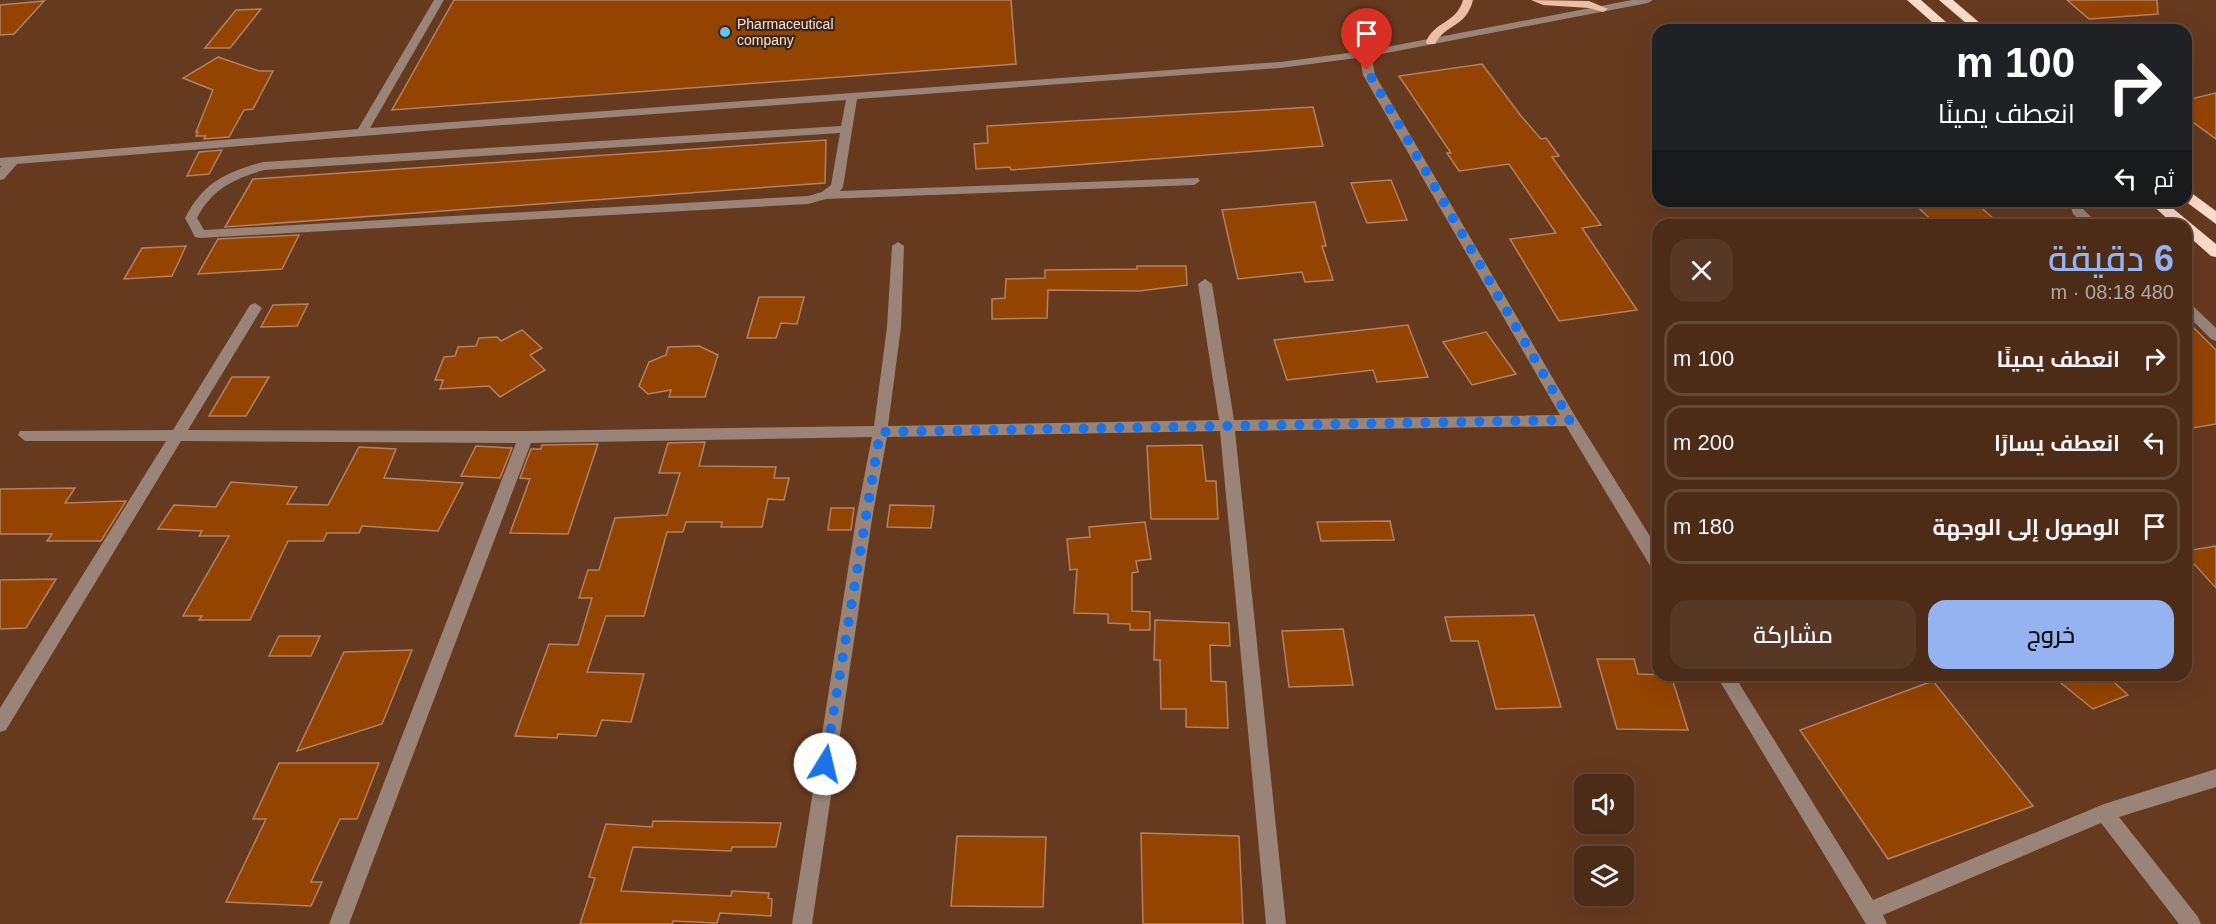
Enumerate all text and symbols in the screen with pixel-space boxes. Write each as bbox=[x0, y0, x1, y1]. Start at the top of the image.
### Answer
pin bbox=[1341, 8, 1392, 70]
place label: Pharmaceutical company bbox=[737, 16, 834, 48]
icon: arrive bbox=[1350, 17, 1383, 50]
marker: Pharmaceutical company bbox=[718, 25, 732, 39]
text: 100 m bbox=[1956, 39, 2075, 86]
icon: right bbox=[2096, 48, 2174, 126]
text: انعطف يمينًا bbox=[1938, 99, 2075, 129]
icon: left bbox=[2109, 162, 2142, 195]
text: ثم bbox=[2154, 167, 2174, 192]
text: 6 دقيقة bbox=[2048, 238, 2174, 279]
button: close bbox=[1670, 239, 1733, 302]
text: 480 m · 08:18 bbox=[2051, 281, 2174, 303]
icon: right bbox=[2138, 342, 2171, 375]
text: 100 m bbox=[1673, 346, 1734, 371]
text: انعطف يمينًا bbox=[1997, 347, 2120, 372]
icon: left bbox=[2138, 426, 2171, 459]
text: 200 m bbox=[1673, 430, 1734, 455]
text: انعطف يسارًا bbox=[1994, 431, 2120, 456]
icon: arrive bbox=[2138, 510, 2171, 543]
text: 180 m bbox=[1673, 514, 1734, 539]
text: الوصول إلى الوجهة bbox=[1933, 515, 2120, 540]
button: مشاركة bbox=[1670, 600, 1916, 669]
button: خروج bbox=[1928, 600, 2174, 669]
position arrow bbox=[793, 732, 857, 796]
map controls bbox=[1574, 774, 1634, 906]
button: sound bbox=[1574, 774, 1634, 834]
button: layers bbox=[1574, 846, 1634, 906]

